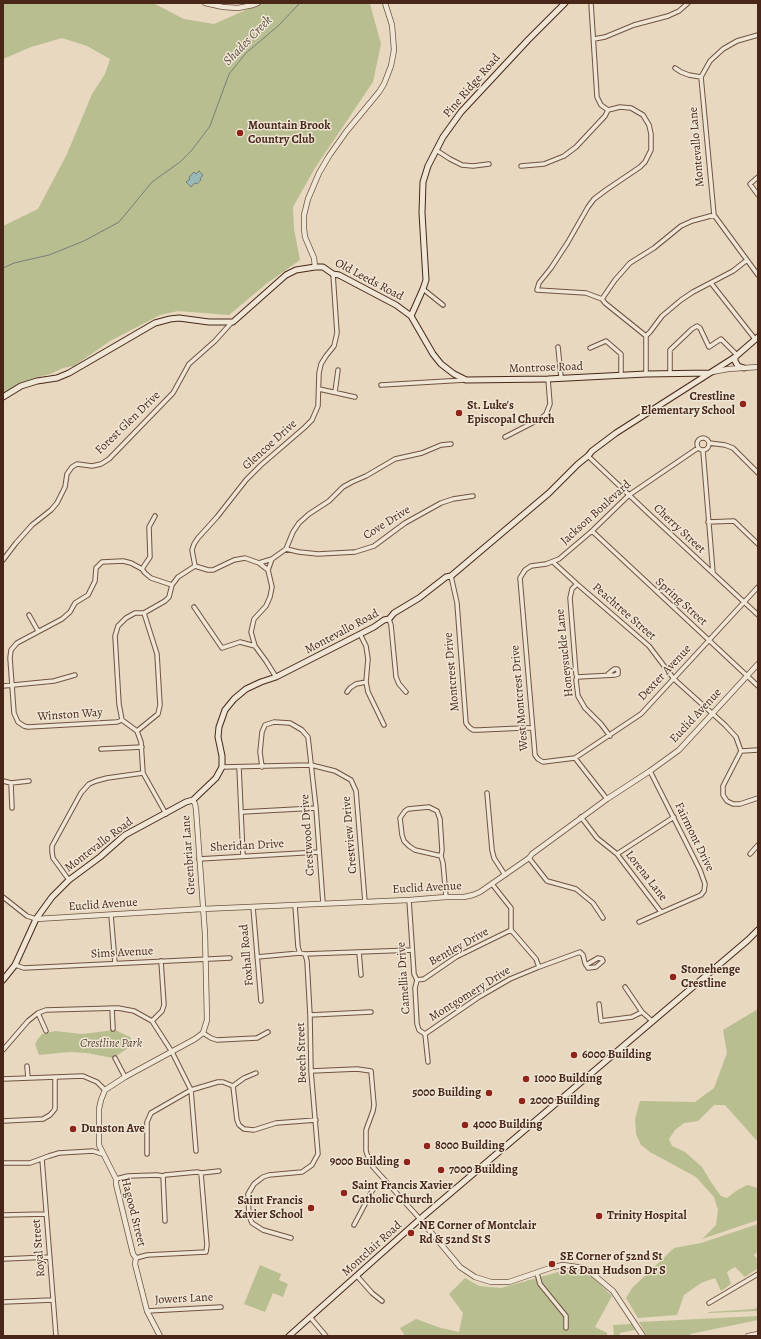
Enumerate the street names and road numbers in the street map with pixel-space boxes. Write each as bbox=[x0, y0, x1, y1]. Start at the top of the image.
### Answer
street label: Pine Ridge Road bbox=[440, 51, 504, 121]
street label: Montevallo Lane bbox=[686, 106, 708, 188]
street label: Old Leeds Road bbox=[332, 256, 406, 304]
street label: Montrose Road bbox=[509, 360, 583, 376]
street label: Forest Glen Drive bbox=[93, 388, 163, 458]
street label: Glencoe Drive bbox=[240, 417, 300, 473]
street label: Jackson Boulevard bbox=[558, 478, 634, 548]
street label: Cherry Street bbox=[650, 501, 708, 557]
street label: Cove Drive bbox=[361, 503, 413, 543]
street label: Spring Street bbox=[652, 575, 710, 629]
street label: Peachtree Street bbox=[589, 580, 659, 644]
street label: Montevallo Road bbox=[303, 606, 381, 658]
street label: Honeysuckle Lane bbox=[553, 608, 577, 698]
street label: Montcrest Drive bbox=[441, 632, 463, 712]
street label: Dexter Avenue bbox=[635, 642, 695, 704]
street label: West Montcrest Drive bbox=[508, 644, 532, 752]
street label: Euclid Avenue bbox=[667, 686, 725, 746]
street label: Winston Way bbox=[37, 706, 103, 724]
street label: Crestwood Drive bbox=[298, 794, 318, 876]
street label: Crestview Drive bbox=[339, 796, 361, 874]
street label: Fairmont Drive bbox=[671, 800, 717, 874]
street label: Montevallo Road bbox=[62, 815, 136, 875]
street label: Greenbriar Lane bbox=[179, 815, 199, 895]
street label: Sheridan Drive bbox=[210, 837, 284, 855]
street label: Lorena Lane bbox=[622, 848, 670, 904]
street label: Euclid Avenue bbox=[392, 879, 462, 897]
street label: Euclid Avenue bbox=[68, 895, 138, 915]
street label: Foxhall Road bbox=[237, 923, 257, 987]
street label: Bentley Drive bbox=[427, 925, 491, 969]
street label: Camellia Drive bbox=[394, 941, 414, 1015]
street label: Sims Avenue bbox=[90, 944, 154, 962]
street label: Montgomery Drive bbox=[427, 963, 513, 1025]
street label: Beech Street bbox=[294, 1022, 310, 1084]
street label: Hagood Street bbox=[117, 1176, 149, 1248]
street label: Royal Street bbox=[29, 1218, 49, 1278]
street label: Montclair Road bbox=[339, 1218, 405, 1280]
street label: Jowers Lane bbox=[155, 1290, 213, 1308]

